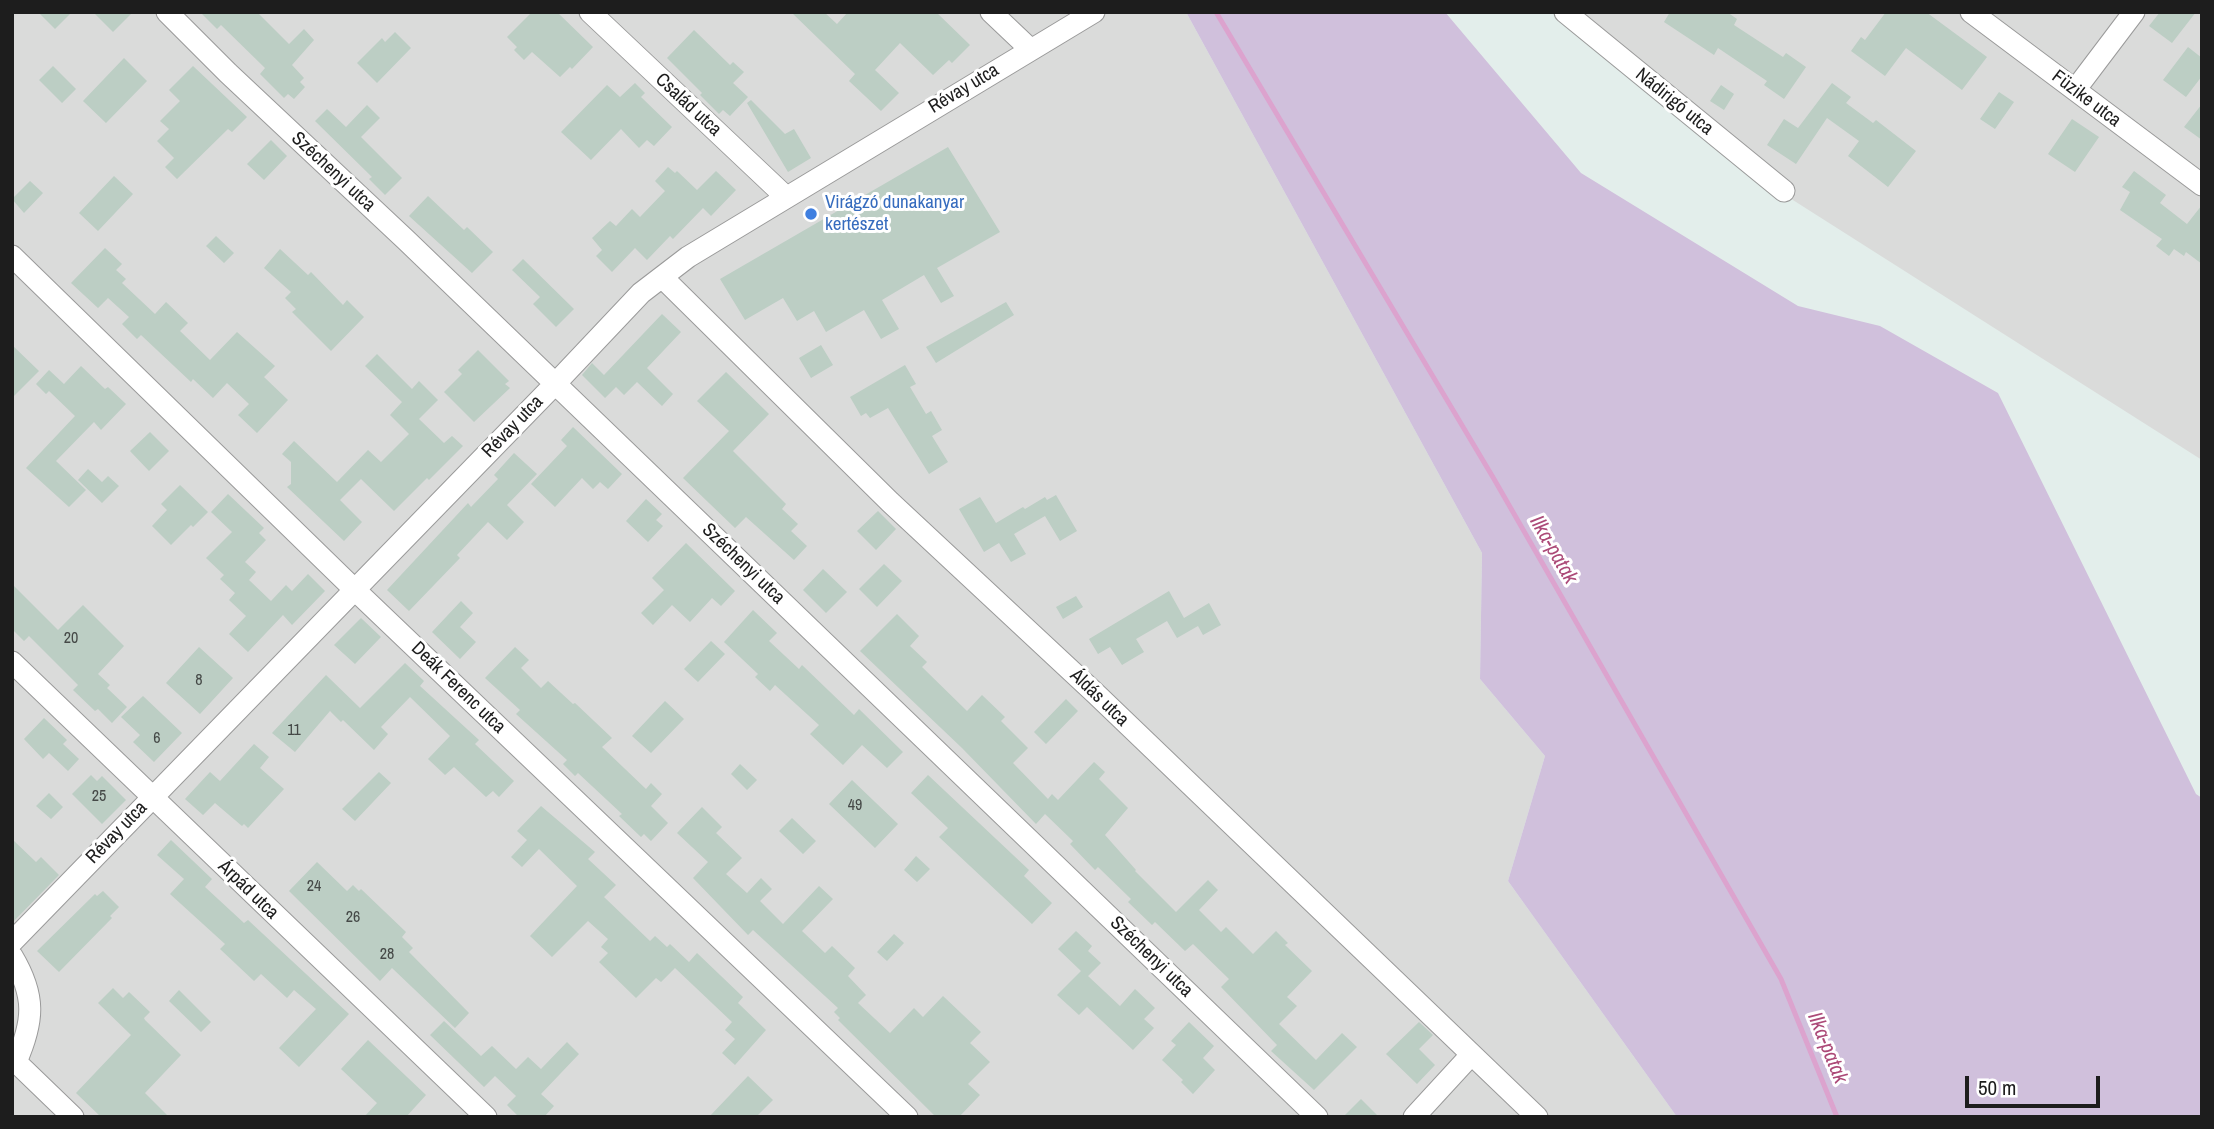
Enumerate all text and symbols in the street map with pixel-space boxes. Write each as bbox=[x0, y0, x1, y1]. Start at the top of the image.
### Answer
street label: Révay utca bbox=[925, 59, 1003, 119]
street label: Nádirigó utca bbox=[1630, 64, 1718, 140]
street label: Füzike utca bbox=[2047, 66, 2125, 132]
street label: Család utca bbox=[650, 69, 726, 141]
street label: Széchenyi utca bbox=[286, 127, 380, 217]
place label: Virágzó dunakanyar kertészet bbox=[825, 192, 964, 236]
marker: Virágzó dunakanyar kertészet bbox=[803, 206, 819, 222]
street label: Révay utca bbox=[478, 391, 548, 463]
water label: Ilka-patak bbox=[1523, 511, 1583, 589]
street label: Széchenyi utca bbox=[697, 519, 789, 609]
house number: 20 bbox=[64, 629, 78, 649]
street label: Deák Ferenc utca bbox=[406, 637, 510, 739]
street label: Áldás utca bbox=[1065, 665, 1133, 731]
house number: 8 bbox=[195, 671, 203, 691]
house number: 11 bbox=[287, 721, 301, 741]
house number: 6 bbox=[153, 729, 161, 749]
house number: 25 bbox=[92, 787, 106, 807]
house number: 49 bbox=[848, 796, 862, 816]
street label: Révay utca bbox=[82, 797, 152, 869]
street label: Árpád utca bbox=[213, 856, 283, 924]
house number: 24 bbox=[307, 877, 321, 897]
house number: 26 bbox=[346, 908, 360, 928]
street label: Széchenyi utca bbox=[1105, 912, 1197, 1002]
house number: 28 bbox=[380, 945, 394, 965]
water label: Ilka-patak bbox=[1801, 1009, 1853, 1087]
scale bar bbox=[1969, 1062, 2104, 1106]
text: 50 m bbox=[1978, 1073, 2016, 1102]

